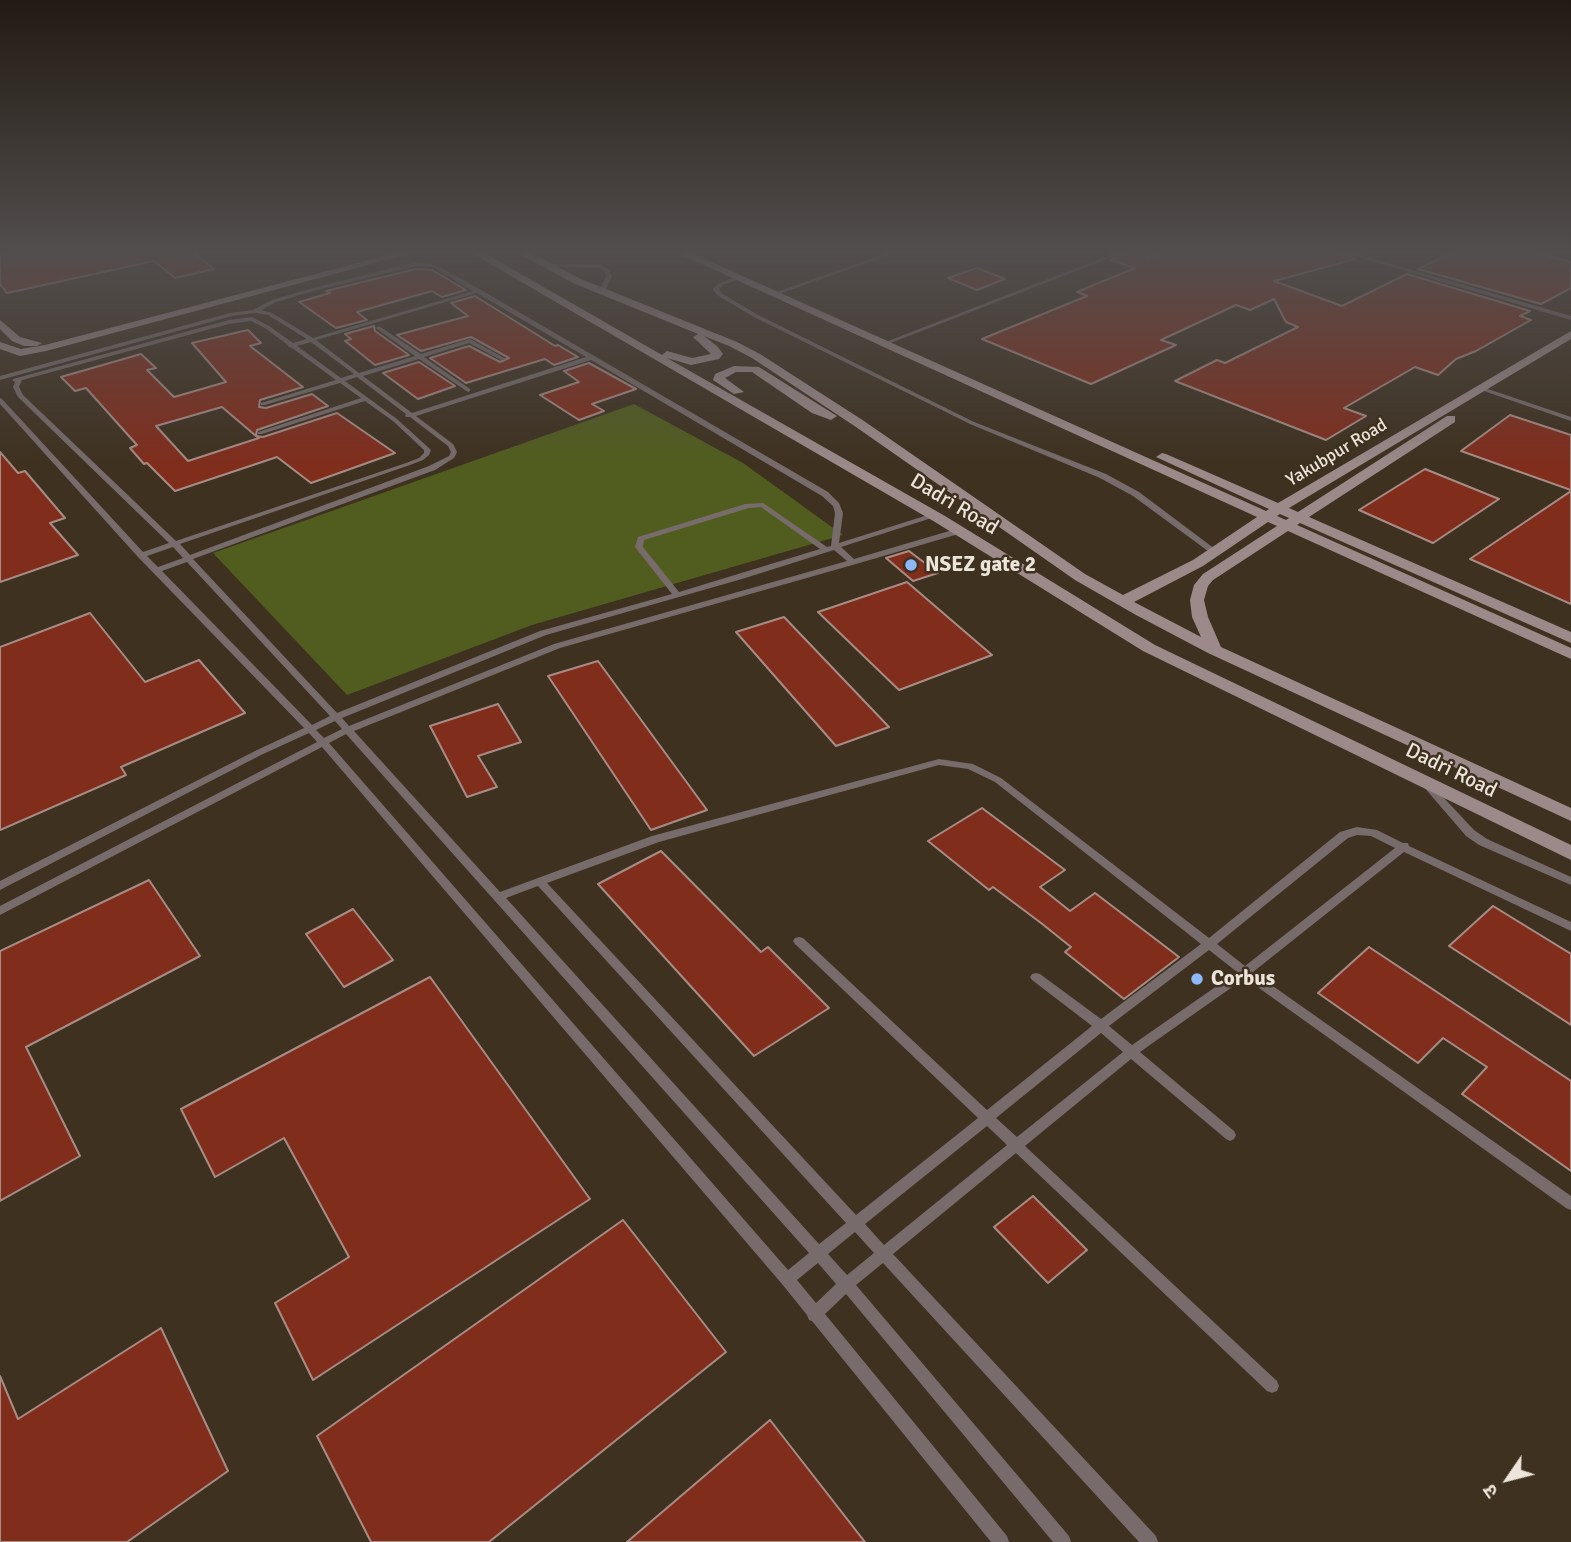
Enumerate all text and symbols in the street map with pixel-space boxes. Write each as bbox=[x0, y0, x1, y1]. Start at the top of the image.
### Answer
street label: Yakubpur Road bbox=[1283, 414, 1391, 492]
street label: Dadri Road bbox=[905, 469, 1003, 541]
place label: NSEZ gate 2 bbox=[925, 552, 1036, 578]
marker: NSEZ gate 2 bbox=[903, 557, 919, 573]
street label: Dadri Road bbox=[1401, 738, 1501, 804]
place label: Corbus bbox=[1211, 966, 1275, 992]
marker: Corbus bbox=[1189, 971, 1205, 987]
north arrow bbox=[1473, 1444, 1543, 1514]
text: उ bbox=[1478, 1480, 1504, 1502]

